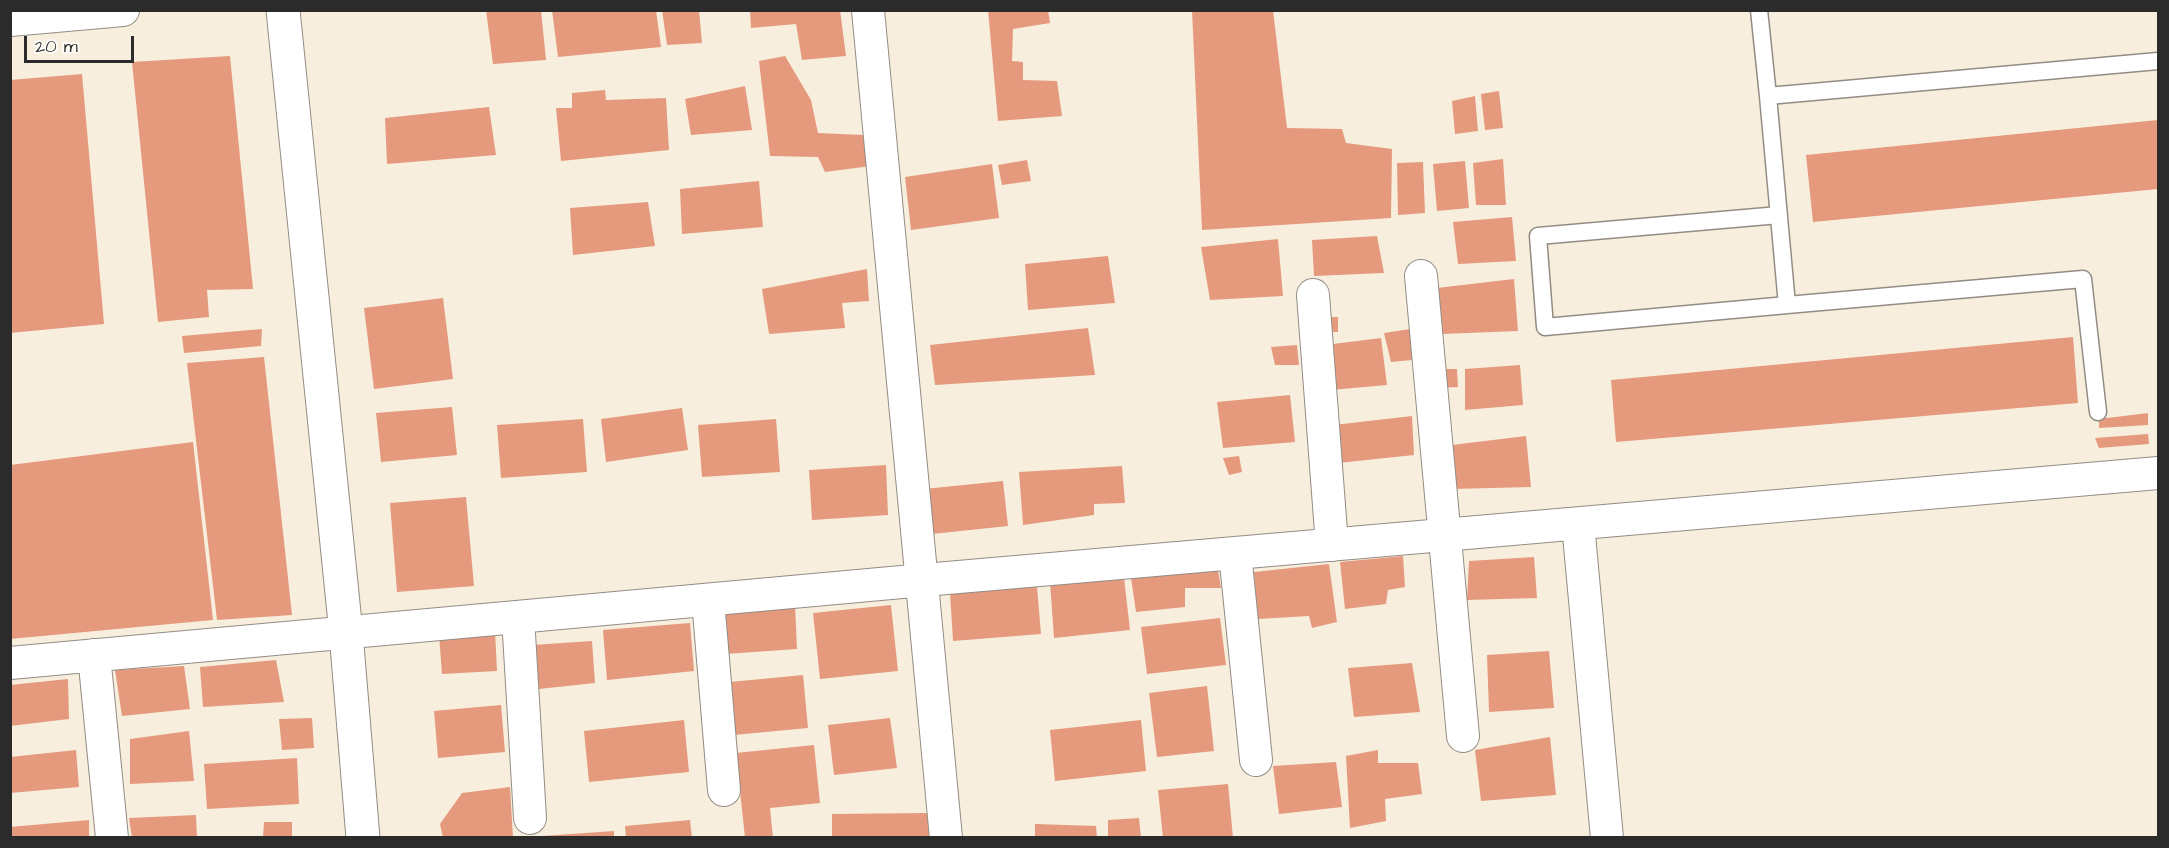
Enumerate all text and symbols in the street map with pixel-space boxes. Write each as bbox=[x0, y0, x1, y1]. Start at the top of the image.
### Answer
scale bar bbox=[27, 24, 136, 62]
text: 20 m bbox=[35, 34, 78, 59]

